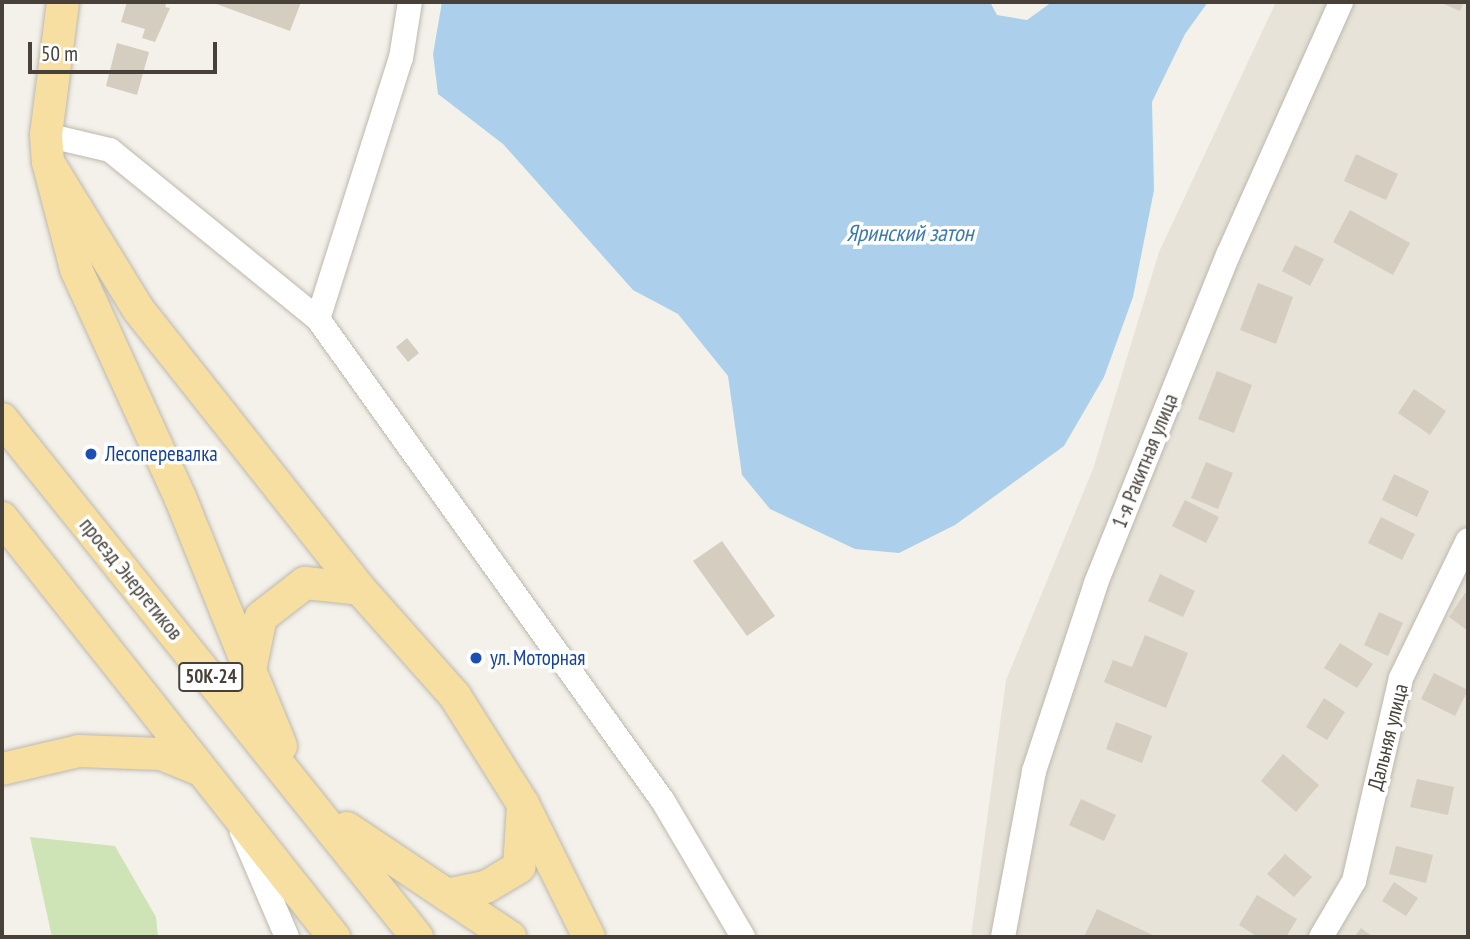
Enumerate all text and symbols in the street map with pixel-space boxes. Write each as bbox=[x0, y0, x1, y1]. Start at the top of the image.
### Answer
scale bar bbox=[32, 28, 220, 72]
text: 50 m bbox=[41, 40, 78, 67]
water label: Яринский затон bbox=[846, 219, 974, 247]
street label: 1-я Ракитная улица bbox=[1107, 390, 1183, 532]
place label: Лесоперевалка bbox=[105, 441, 218, 467]
marker: Лесоперевалка bbox=[83, 446, 99, 462]
street label: проезд Энергетиков bbox=[74, 513, 188, 645]
place label: ул. Моторная bbox=[490, 645, 587, 671]
marker: ул. Моторная bbox=[468, 650, 484, 666]
road number: 50К-24 bbox=[178, 662, 244, 692]
street label: Дальняя улица bbox=[1363, 681, 1413, 793]

